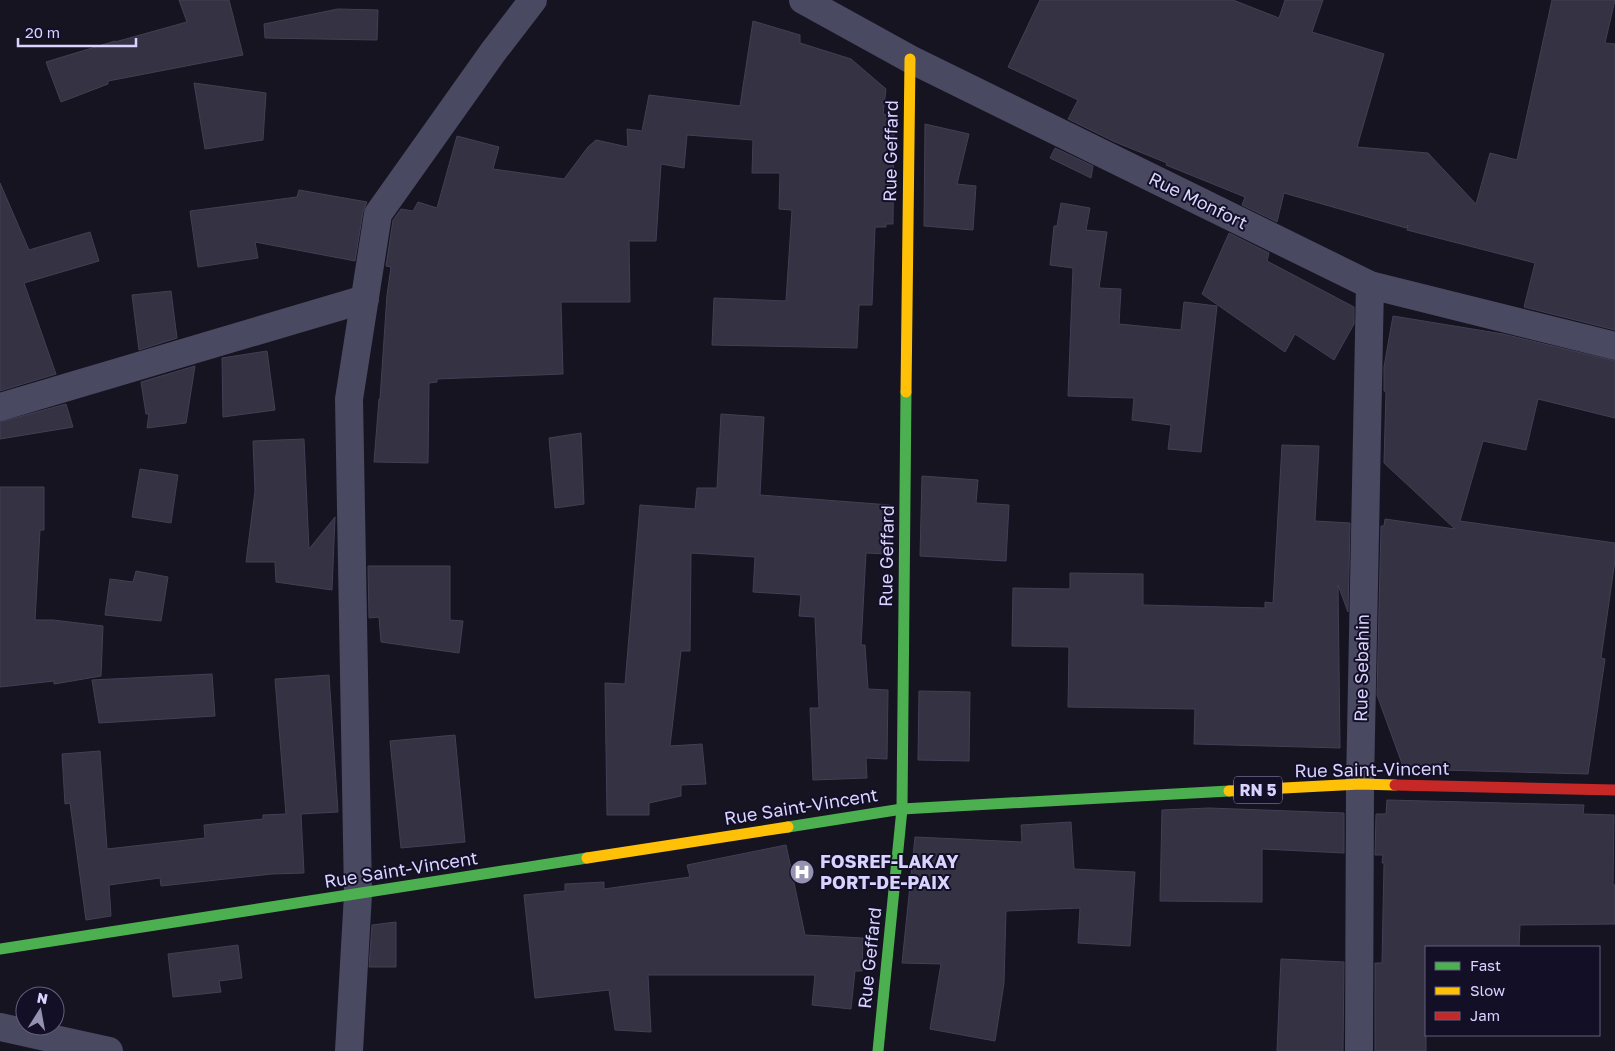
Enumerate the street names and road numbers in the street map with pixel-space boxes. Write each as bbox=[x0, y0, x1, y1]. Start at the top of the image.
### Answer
street label: Rue Geffard bbox=[878, 100, 902, 202]
street label: Rue Monfort bbox=[1146, 167, 1251, 233]
street label: Rue Geffard bbox=[874, 505, 898, 607]
street label: Rue Sebahin bbox=[1349, 614, 1373, 722]
street label: Rue Saint-Vincent bbox=[1294, 757, 1450, 781]
road number: RN 5 bbox=[1234, 776, 1282, 804]
street label: Rue Saint-Vincent bbox=[723, 783, 879, 829]
street label: Rue Saint-Vincent bbox=[323, 846, 479, 892]
street label: Rue Geffard bbox=[853, 906, 885, 1010]

